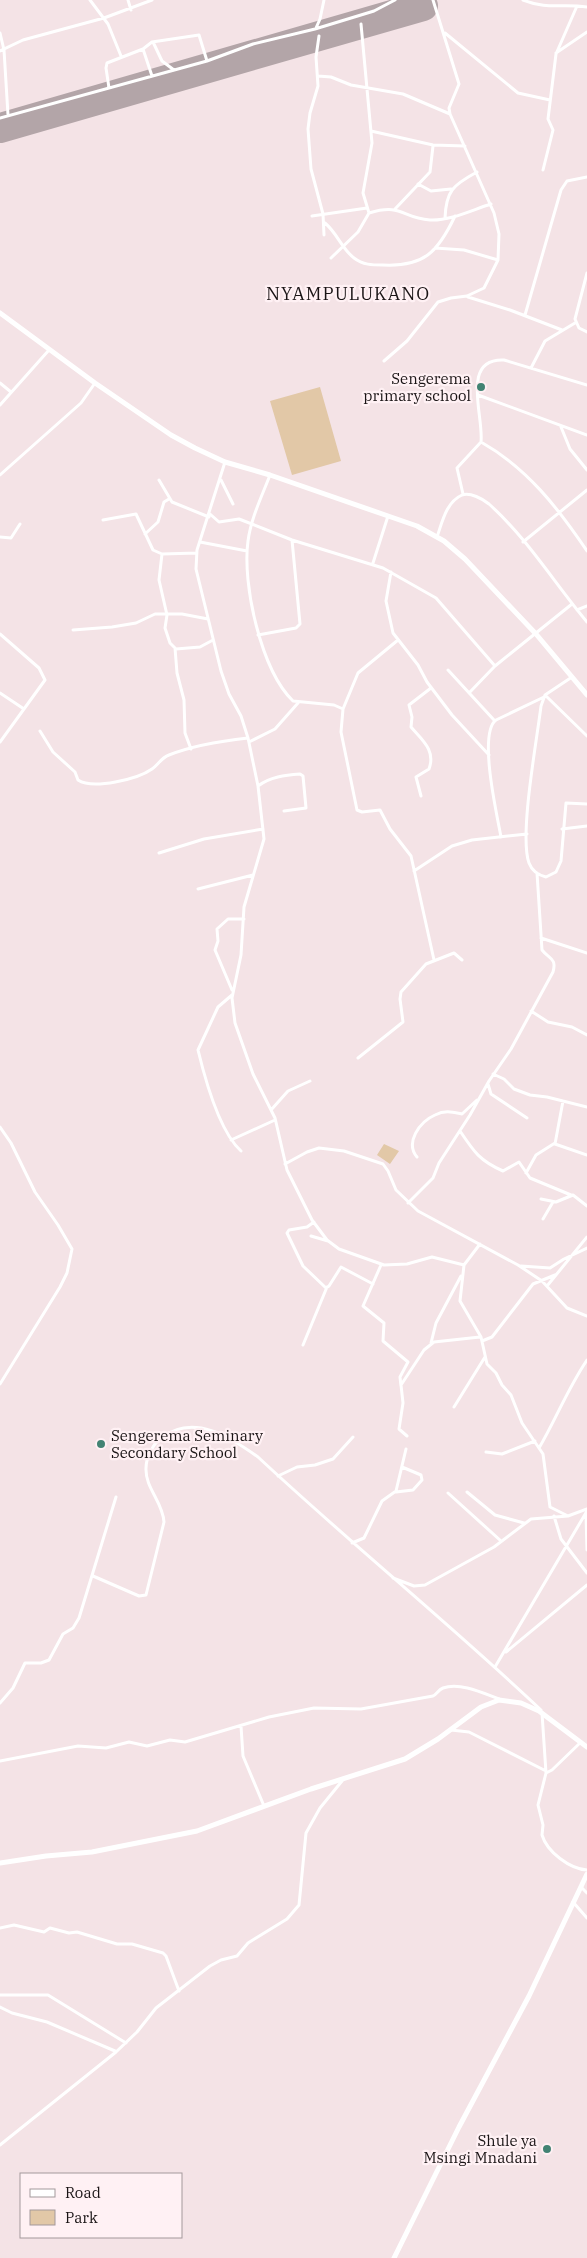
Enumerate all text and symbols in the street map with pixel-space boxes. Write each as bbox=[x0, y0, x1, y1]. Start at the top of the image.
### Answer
district label: NYAMPULUKANO bbox=[266, 282, 430, 305]
place label: Sengerema primary school bbox=[363, 369, 471, 405]
marker: Sengerema primary school bbox=[475, 381, 487, 393]
place label: Sengerema Seminary Secondary School bbox=[111, 1426, 263, 1462]
marker: Sengerema Seminary Secondary School bbox=[95, 1438, 107, 1450]
place label: Shule ya Msingi Mnadani bbox=[423, 2131, 537, 2167]
marker: Shule ya Msingi Mnadani bbox=[541, 2143, 553, 2155]
legend bbox=[20, 2173, 182, 2238]
text: Road bbox=[65, 2183, 101, 2202]
text: Park bbox=[65, 2208, 98, 2227]

